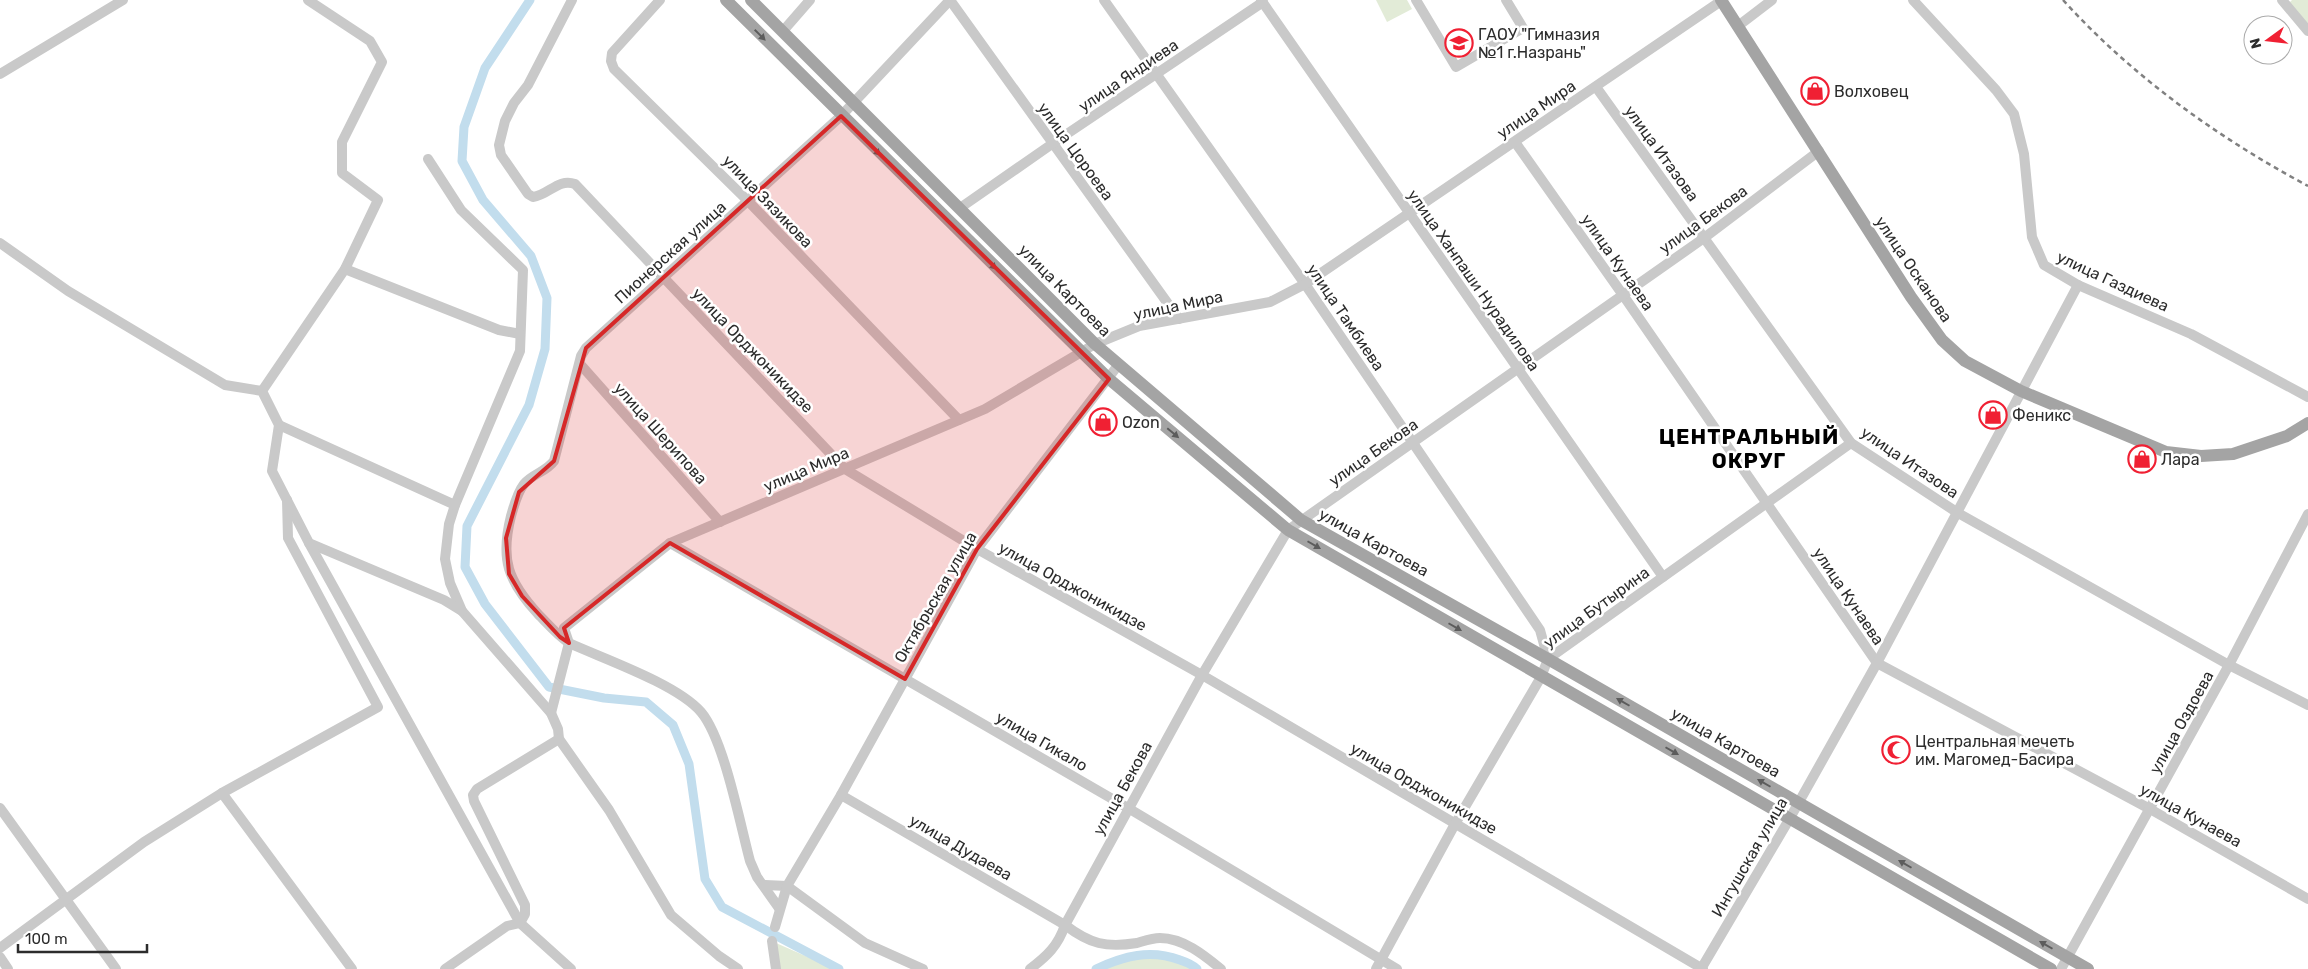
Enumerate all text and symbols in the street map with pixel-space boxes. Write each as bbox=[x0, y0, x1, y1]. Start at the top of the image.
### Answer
north arrow bbox=[2243, 15, 2293, 65]
place label: ГАОУ "Гимназия №1 г.Назрань" bbox=[1478, 25, 1600, 62]
one-way arrow bbox=[754, 28, 766, 40]
school or university icon: ГАОУ "Гимназия №1 г.Назрань" bbox=[1444, 28, 1474, 58]
street label: улица Яндиева bbox=[1075, 35, 1182, 116]
text: N bbox=[2246, 36, 2265, 50]
street label: улица Мира bbox=[1493, 76, 1579, 143]
shop icon: Волховец bbox=[1800, 76, 1830, 106]
place label: Волховец bbox=[1834, 82, 1909, 101]
street label: улица Цороева bbox=[1034, 99, 1117, 204]
street label: улица Итазова bbox=[1620, 102, 1703, 205]
one-way arrow bbox=[869, 144, 881, 156]
street label: улица Зязикова bbox=[719, 151, 817, 252]
street label: улица Бекова bbox=[1656, 181, 1751, 258]
street label: улица Ханпаши Нурадилова bbox=[1403, 186, 1544, 375]
street label: Пионерская улица bbox=[611, 197, 730, 307]
street label: улица Кунаева bbox=[1577, 210, 1658, 314]
street label: улица Осканова bbox=[1871, 213, 1956, 326]
street label: улица Картоева bbox=[1015, 240, 1115, 340]
street label: улица Газдиева bbox=[2054, 247, 2172, 316]
one-way arrow bbox=[985, 258, 997, 270]
street label: улица Тамбиева bbox=[1303, 260, 1388, 374]
street label: улица Орджоникидзе bbox=[688, 284, 817, 417]
street label: улица Мира bbox=[1132, 287, 1224, 324]
street label: улица Шерипова bbox=[610, 379, 711, 488]
shop icon: Феникс bbox=[1978, 400, 2008, 430]
place label: Феникс bbox=[2012, 406, 2071, 425]
shop icon: Ozon bbox=[1088, 407, 1118, 437]
place label: Ozon bbox=[1122, 413, 1160, 432]
street label: улица Бекова bbox=[1325, 415, 1421, 490]
street label: улица Итазова bbox=[1857, 423, 1962, 502]
district label: ЦЕНТРАЛЬНЫЙ ОКРУГ bbox=[1659, 424, 1839, 473]
one-way arrow bbox=[1167, 428, 1180, 439]
street label: улица Мира bbox=[761, 443, 852, 496]
shop icon: Лара bbox=[2127, 444, 2157, 474]
place label: Лара bbox=[2161, 450, 2199, 469]
street label: улица Картоева bbox=[1315, 504, 1432, 580]
street label: Октябрьская улица bbox=[890, 528, 981, 666]
street label: улица Орджоникидзе bbox=[995, 538, 1150, 635]
one-way arrow bbox=[1307, 541, 1322, 549]
street label: улица Кунаева bbox=[1809, 544, 1888, 649]
street label: улица Бутырина bbox=[1540, 563, 1653, 652]
one-way arrow bbox=[1448, 622, 1461, 631]
street label: улица Оздоева bbox=[2145, 668, 2218, 777]
one-way arrow bbox=[1616, 698, 1631, 706]
street label: улица Картоева bbox=[1668, 704, 1784, 781]
street label: улица Гикало bbox=[993, 708, 1091, 775]
place label: Центральная мечеть им. Магомед-Басира bbox=[1915, 732, 2074, 769]
mosque icon: Центральная мечеть им. Магомед-Басира bbox=[1881, 735, 1911, 765]
street label: улица Бекова bbox=[1089, 738, 1156, 838]
street label: улица Орджоникидзе bbox=[1347, 739, 1501, 838]
one-way arrow bbox=[1665, 746, 1678, 755]
one-way arrow bbox=[1758, 778, 1771, 787]
street label: улица Кунаева bbox=[2137, 780, 2245, 851]
street label: Ингушская улица bbox=[1708, 794, 1791, 920]
street label: улица Дудаева bbox=[906, 810, 1015, 884]
one-way arrow bbox=[1899, 859, 1912, 868]
scale bar bbox=[18, 922, 146, 954]
text: 100 m bbox=[25, 930, 67, 948]
one-way arrow bbox=[2040, 940, 2053, 949]

